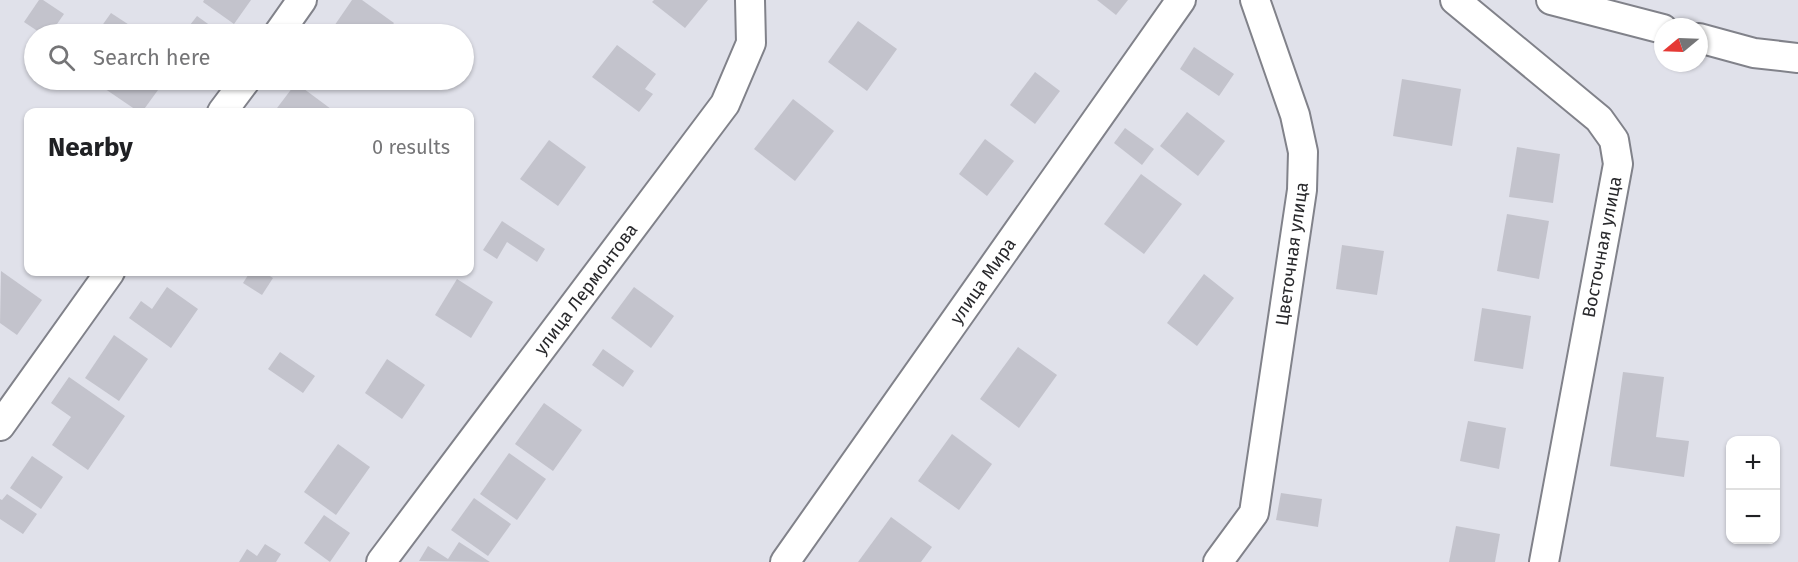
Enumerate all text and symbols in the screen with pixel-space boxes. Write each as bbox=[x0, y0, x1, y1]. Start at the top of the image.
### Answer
north arrow bbox=[1654, 18, 1708, 72]
search box bbox=[24, 24, 474, 90]
icon: search bbox=[45, 41, 78, 74]
text: Search here bbox=[93, 44, 211, 71]
text: Nearby bbox=[48, 132, 133, 163]
text: 0 results bbox=[372, 135, 450, 159]
street label: Восточная улица bbox=[1578, 174, 1626, 320]
street label: Цветочная улица bbox=[1271, 181, 1313, 327]
street label: улица Лермонтова bbox=[530, 219, 642, 359]
street label: улица Мира bbox=[945, 234, 1021, 328]
map controls bbox=[1726, 436, 1780, 544]
button: + bbox=[1726, 436, 1780, 490]
button: − bbox=[1726, 490, 1780, 544]

